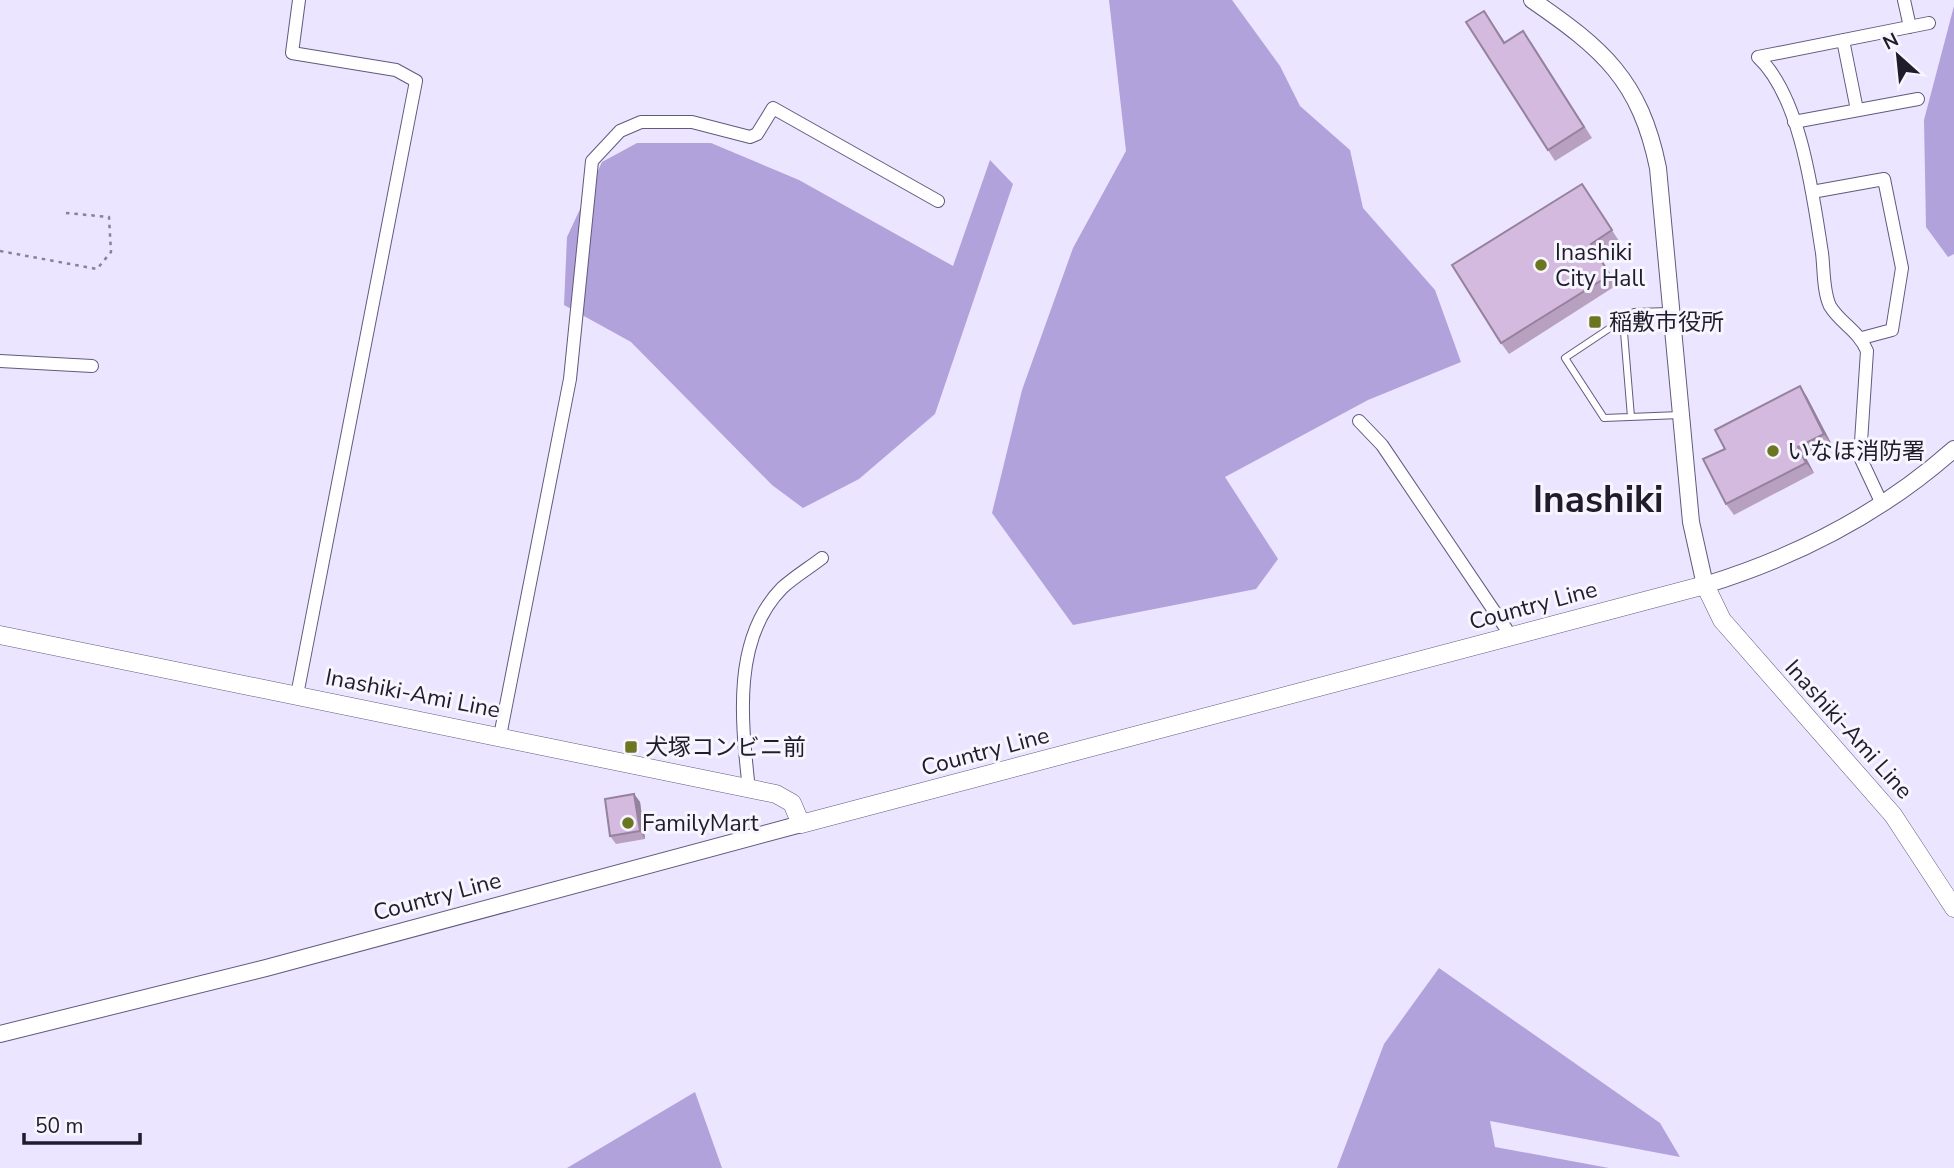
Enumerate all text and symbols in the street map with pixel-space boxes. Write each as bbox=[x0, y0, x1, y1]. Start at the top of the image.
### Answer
north arrow bbox=[1863, 21, 1933, 91]
text: N bbox=[1878, 27, 1903, 57]
place label: Inashiki City Hall bbox=[1555, 237, 1645, 294]
marker: Inashiki City Hall bbox=[1533, 257, 1549, 273]
place label: 稲敷市役所 bbox=[1609, 307, 1724, 338]
marker: 稲敷市役所 bbox=[1587, 314, 1603, 330]
place label: いなほ消防署 bbox=[1787, 436, 1925, 467]
marker: いなほ消防署 bbox=[1765, 443, 1781, 459]
district label: Inashiki bbox=[1533, 475, 1663, 525]
street label: Country Line bbox=[1466, 574, 1601, 637]
street label: Inashiki-Ami Line bbox=[1778, 653, 1920, 806]
street label: Inashiki-Ami Line bbox=[323, 661, 503, 726]
street label: Country Line bbox=[918, 720, 1053, 783]
place label: 犬塚コンビニ前 bbox=[645, 732, 806, 763]
marker: 犬塚コンビニ前 bbox=[623, 739, 639, 755]
place label: FamilyMart bbox=[642, 808, 759, 839]
marker: FamilyMart bbox=[620, 815, 636, 831]
street label: Country Line bbox=[370, 865, 505, 928]
scale bar bbox=[24, 1102, 140, 1146]
text: 50 m bbox=[35, 1112, 84, 1140]

